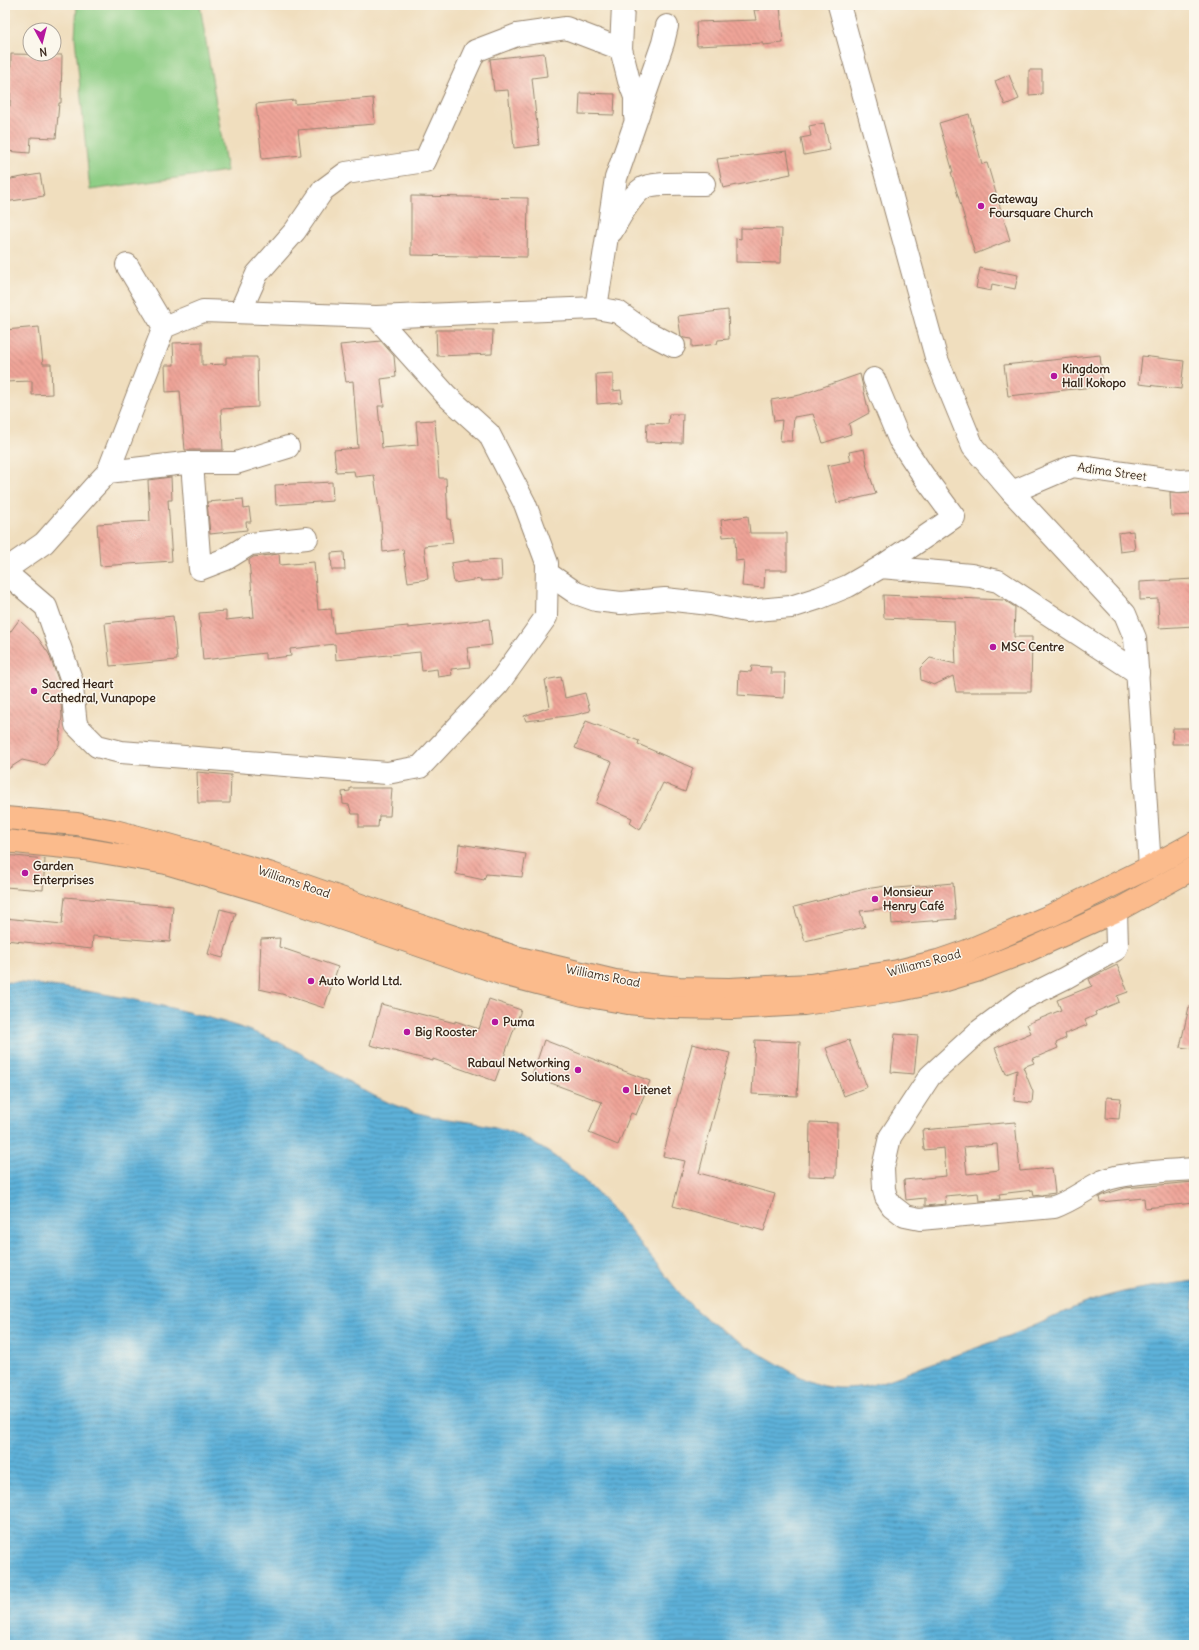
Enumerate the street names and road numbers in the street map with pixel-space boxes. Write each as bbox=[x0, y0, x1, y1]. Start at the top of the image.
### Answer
street label: Adima Street bbox=[1077, 459, 1148, 484]
street label: Williams Road bbox=[256, 862, 332, 901]
street label: Williams Road bbox=[885, 946, 962, 980]
street label: Williams Road bbox=[565, 961, 642, 990]

